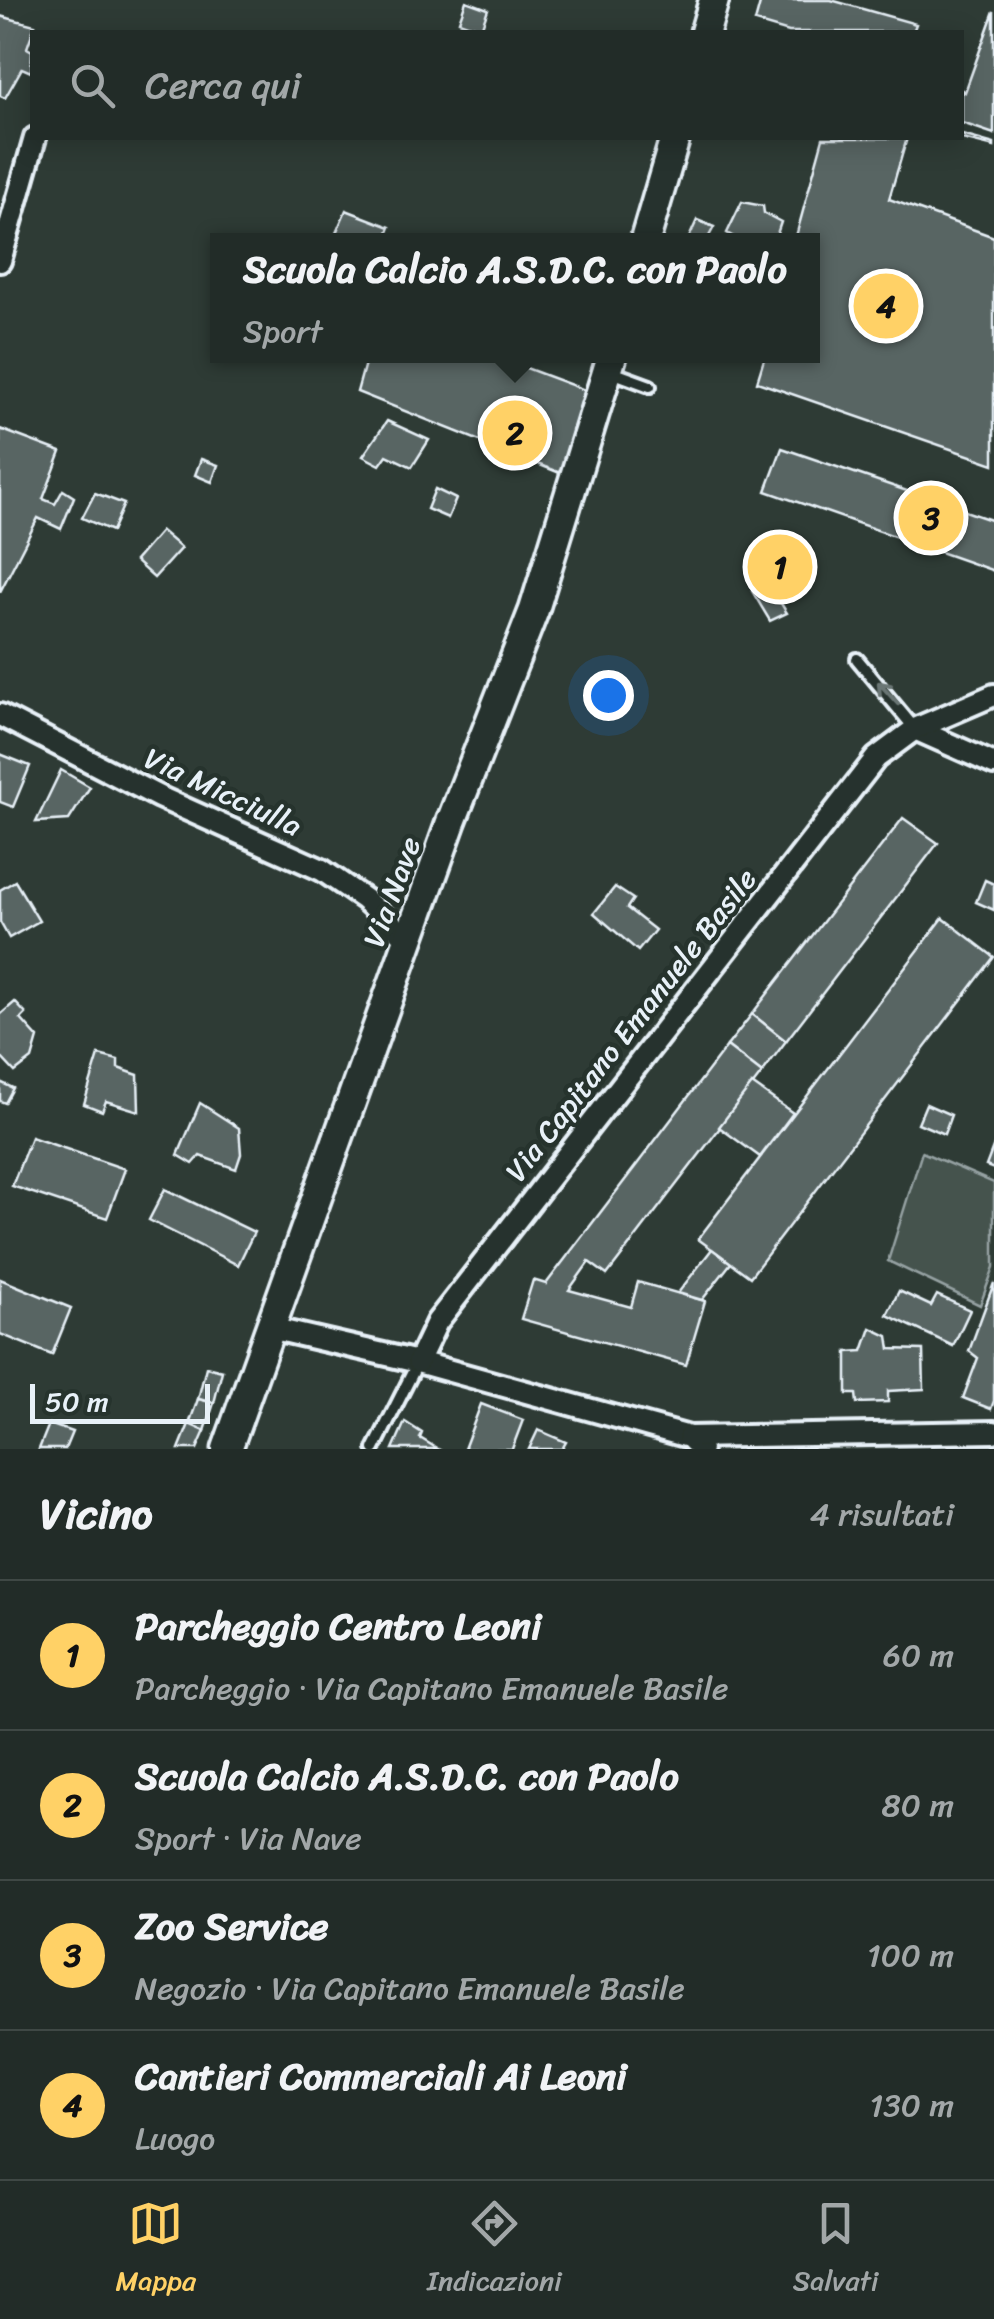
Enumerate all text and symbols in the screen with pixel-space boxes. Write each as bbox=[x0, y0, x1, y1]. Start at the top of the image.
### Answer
search box bbox=[30, 30, 964, 140]
text: Cerca qui bbox=[145, 52, 301, 119]
icon: search bbox=[65, 58, 120, 113]
popup bbox=[210, 233, 820, 363]
text: Scuola Calcio A.S.D.C. con Paolo bbox=[243, 236, 787, 303]
pin: 4 bbox=[854, 268, 918, 344]
text: Sport bbox=[243, 303, 322, 360]
pin: 2 bbox=[482, 396, 548, 470]
pin: 3 bbox=[898, 480, 964, 556]
pin: 1 bbox=[748, 530, 812, 604]
your location bbox=[583, 670, 634, 721]
one-way arrow bbox=[876, 681, 899, 706]
street label: Via Micciulla bbox=[135, 732, 311, 852]
street label: Via Nave bbox=[347, 829, 437, 955]
street label: Via Capitano Emanuele Basile bbox=[491, 856, 771, 1194]
text: 50 m bbox=[45, 1377, 109, 1426]
scale bar bbox=[30, 1379, 210, 1424]
text: Vicino bbox=[40, 1477, 153, 1551]
text: 4 risultati bbox=[810, 1486, 954, 1543]
text: Parcheggio Centro Leoni bbox=[135, 1593, 541, 1660]
text: 1 bbox=[66, 1627, 79, 1684]
text: 60 m bbox=[883, 1627, 954, 1684]
text: Parcheggio · Via Capitano Emanuele Basile bbox=[135, 1660, 728, 1717]
text: Scuola Calcio A.S.D.C. con Paolo bbox=[135, 1743, 679, 1810]
text: 2 bbox=[63, 1777, 82, 1834]
text: 80 m bbox=[882, 1777, 954, 1834]
text: Sport · Via Nave bbox=[135, 1810, 362, 1867]
text: Zoo Service bbox=[135, 1893, 329, 1960]
text: 3 bbox=[64, 1927, 81, 1984]
text: 100 m bbox=[867, 1927, 954, 1984]
text: Negozio · Via Capitano Emanuele Basile bbox=[135, 1960, 685, 2017]
text: Cantieri Commerciali Ai Leoni bbox=[135, 2043, 627, 2110]
text: 4 bbox=[62, 2077, 83, 2134]
text: 130 m bbox=[870, 2077, 954, 2134]
text: Luogo bbox=[135, 2110, 215, 2167]
tab: Mappa bbox=[115, 2196, 196, 2305]
tab: Indicazioni bbox=[427, 2196, 562, 2305]
tab: Salvati bbox=[793, 2196, 878, 2305]

